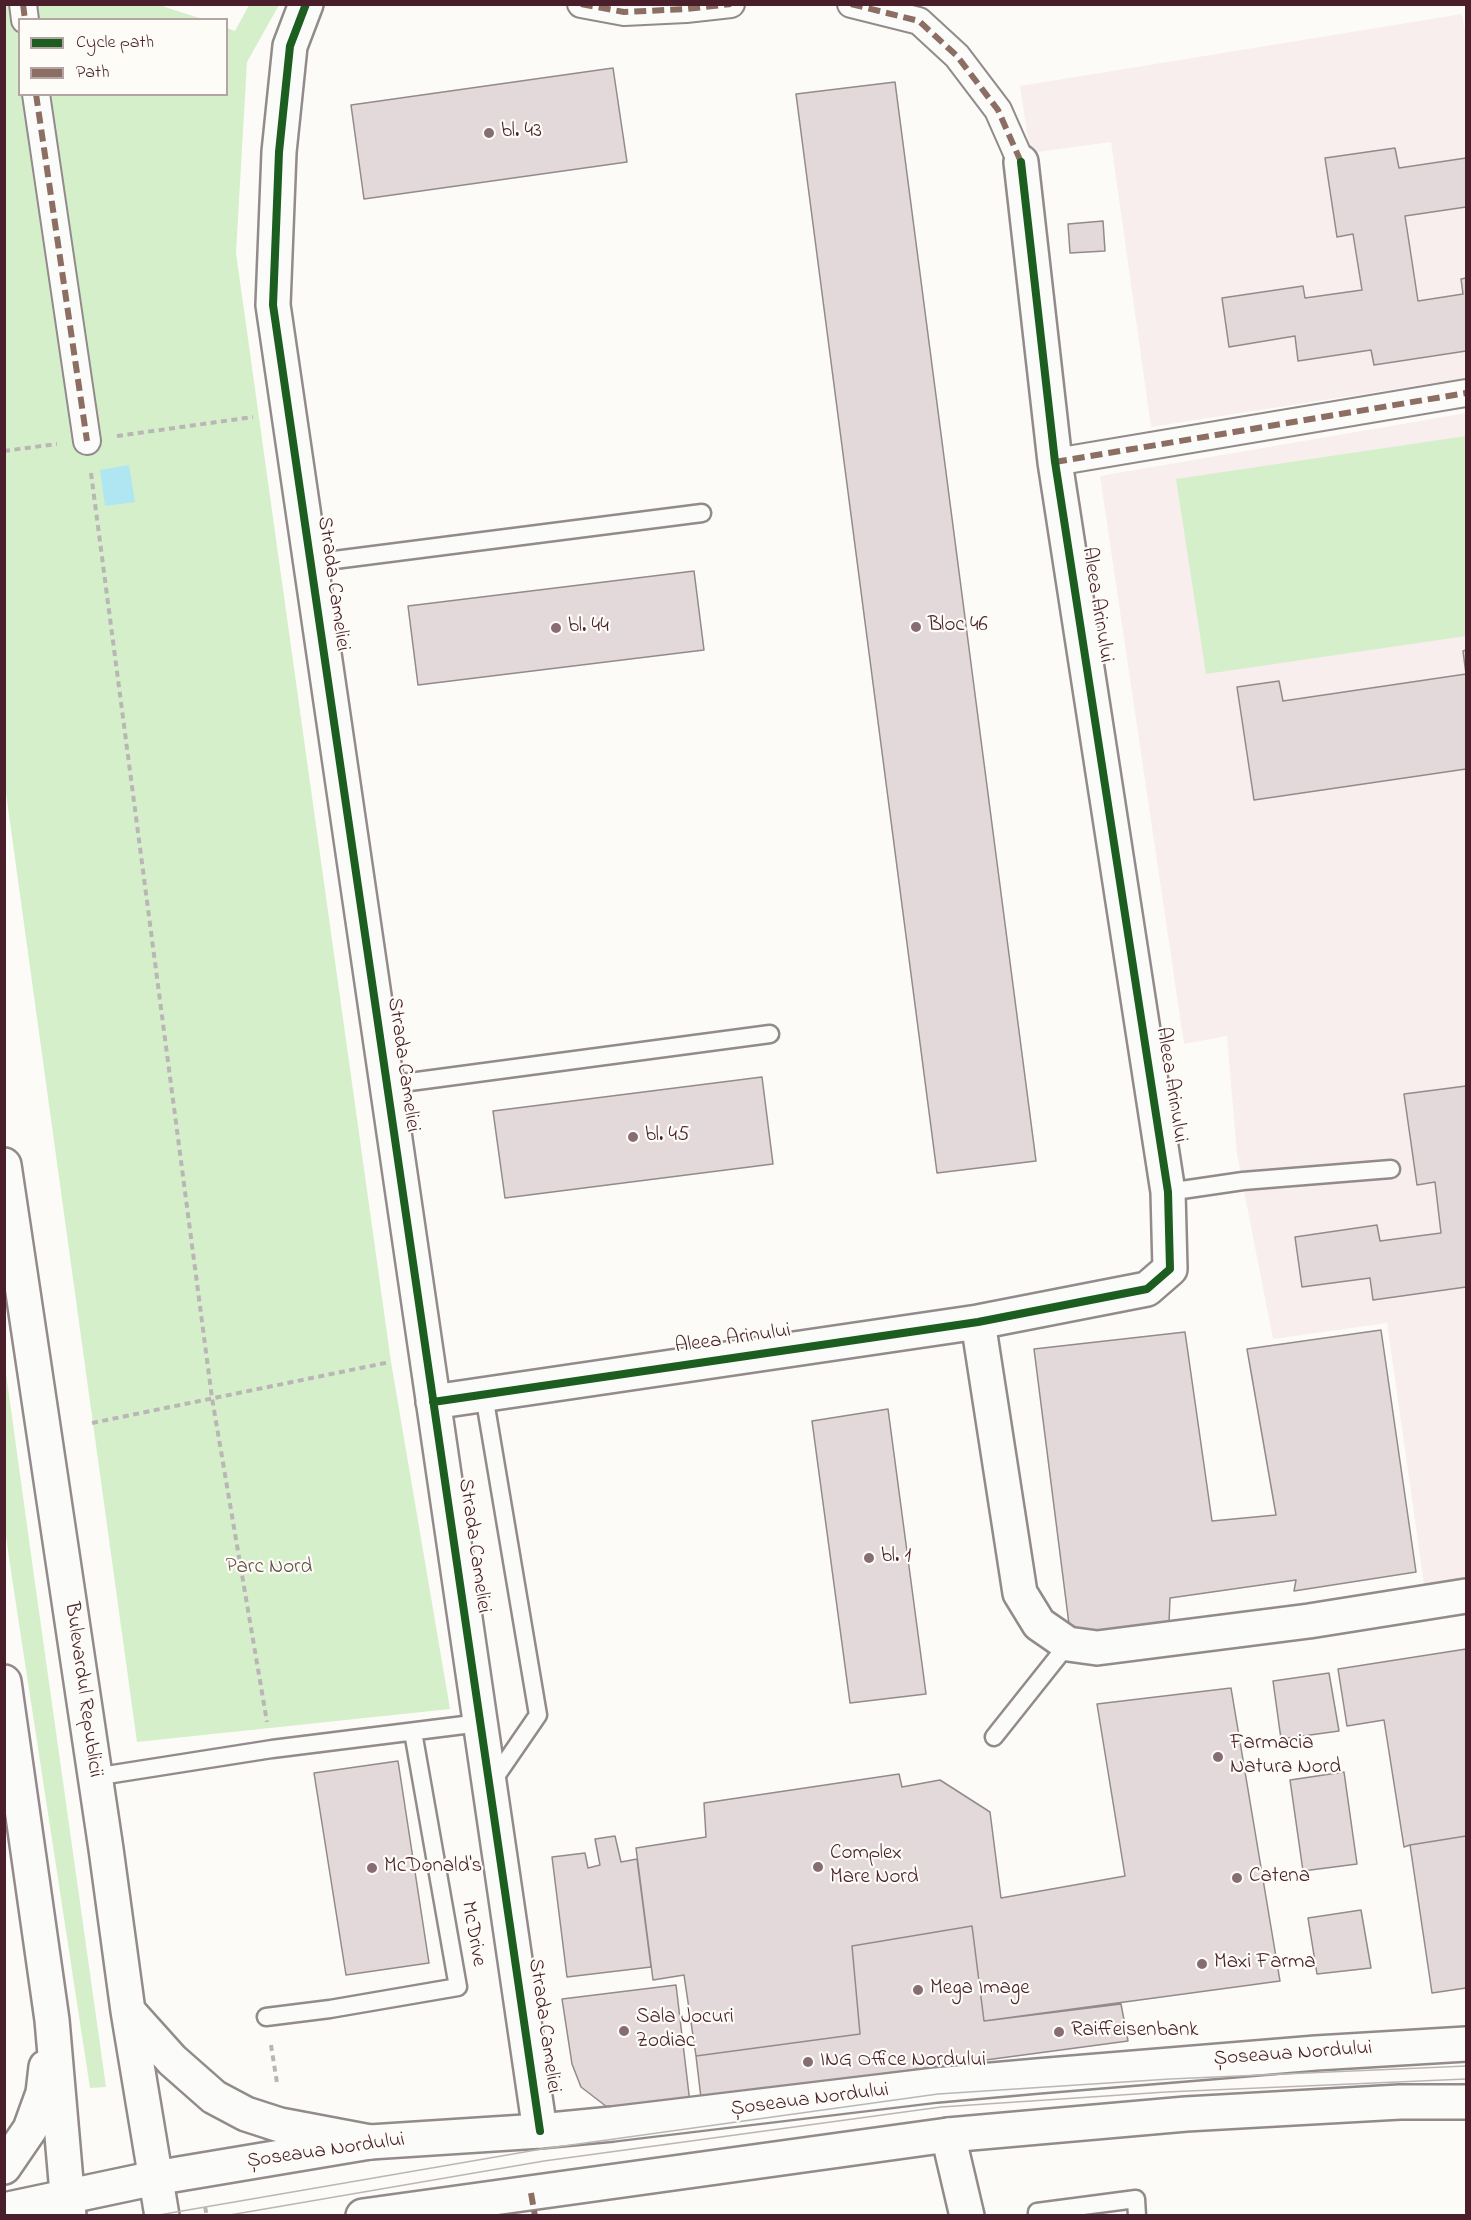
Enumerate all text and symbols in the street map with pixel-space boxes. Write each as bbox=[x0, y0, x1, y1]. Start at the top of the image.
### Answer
legend bbox=[18, 18, 228, 96]
text: Cycle path bbox=[76, 30, 154, 56]
text: Path bbox=[76, 60, 110, 86]
place label: bl. 43 bbox=[501, 120, 542, 146]
marker: bl. 43 bbox=[482, 126, 496, 140]
street label: Strada Cameliei bbox=[310, 515, 354, 653]
street label: Aleea Arinului bbox=[1074, 545, 1118, 665]
place label: Bloc 46 bbox=[928, 614, 988, 640]
place label: bl. 44 bbox=[568, 615, 609, 641]
marker: Bloc 46 bbox=[909, 620, 923, 634]
marker: bl. 44 bbox=[549, 621, 563, 635]
street label: Strada Cameliei bbox=[380, 996, 424, 1134]
street label: Aleea Arinului bbox=[1148, 1025, 1192, 1145]
place label: bl. 45 bbox=[645, 1124, 689, 1150]
marker: bl. 45 bbox=[626, 1130, 640, 1144]
street label: Aleea Arinului bbox=[673, 1319, 793, 1361]
street label: Strada Cameliei bbox=[451, 1477, 495, 1615]
place label: bl. 1 bbox=[881, 1545, 911, 1571]
marker: bl. 1 bbox=[862, 1551, 876, 1565]
park label: Parc Nord bbox=[226, 1556, 312, 1582]
street label: Bulevardul Republicii bbox=[57, 1601, 107, 1779]
place label: Farmacia Natura Nord bbox=[1230, 1732, 1341, 1782]
marker: Farmacia Natura Nord bbox=[1211, 1750, 1225, 1764]
place label: Complex Mare Nord bbox=[830, 1842, 919, 1892]
place label: McDonald's bbox=[384, 1855, 482, 1881]
marker: Complex Mare Nord bbox=[811, 1860, 825, 1874]
marker: McDonald's bbox=[365, 1861, 379, 1875]
place label: Catena bbox=[1249, 1865, 1310, 1891]
marker: Catena bbox=[1230, 1871, 1244, 1885]
street label: McDrive bbox=[454, 1899, 490, 1969]
place label: Maxi Farma bbox=[1214, 1951, 1316, 1977]
street label: Strada Cameliei bbox=[521, 1957, 565, 2095]
marker: Maxi Farma bbox=[1195, 1957, 1209, 1971]
place label: Mega Image bbox=[930, 1977, 1030, 2003]
marker: Mega Image bbox=[911, 1983, 925, 1997]
place label: Sala Jocuri Zodiac bbox=[636, 2006, 734, 2056]
place label: Raiffeisenbank bbox=[1071, 2019, 1198, 2045]
marker: Sala Jocuri Zodiac bbox=[617, 2024, 631, 2038]
marker: Raiffeisenbank bbox=[1052, 2025, 1066, 2039]
street label: Șoseaua Nordului bbox=[1213, 2037, 1373, 2073]
place label: ING Office Nordului bbox=[820, 2049, 986, 2075]
marker: ING Office Nordului bbox=[801, 2055, 815, 2069]
street label: Șoseaua Nordului bbox=[730, 2079, 890, 2123]
street label: Șoseaua Nordului bbox=[246, 2128, 406, 2176]

